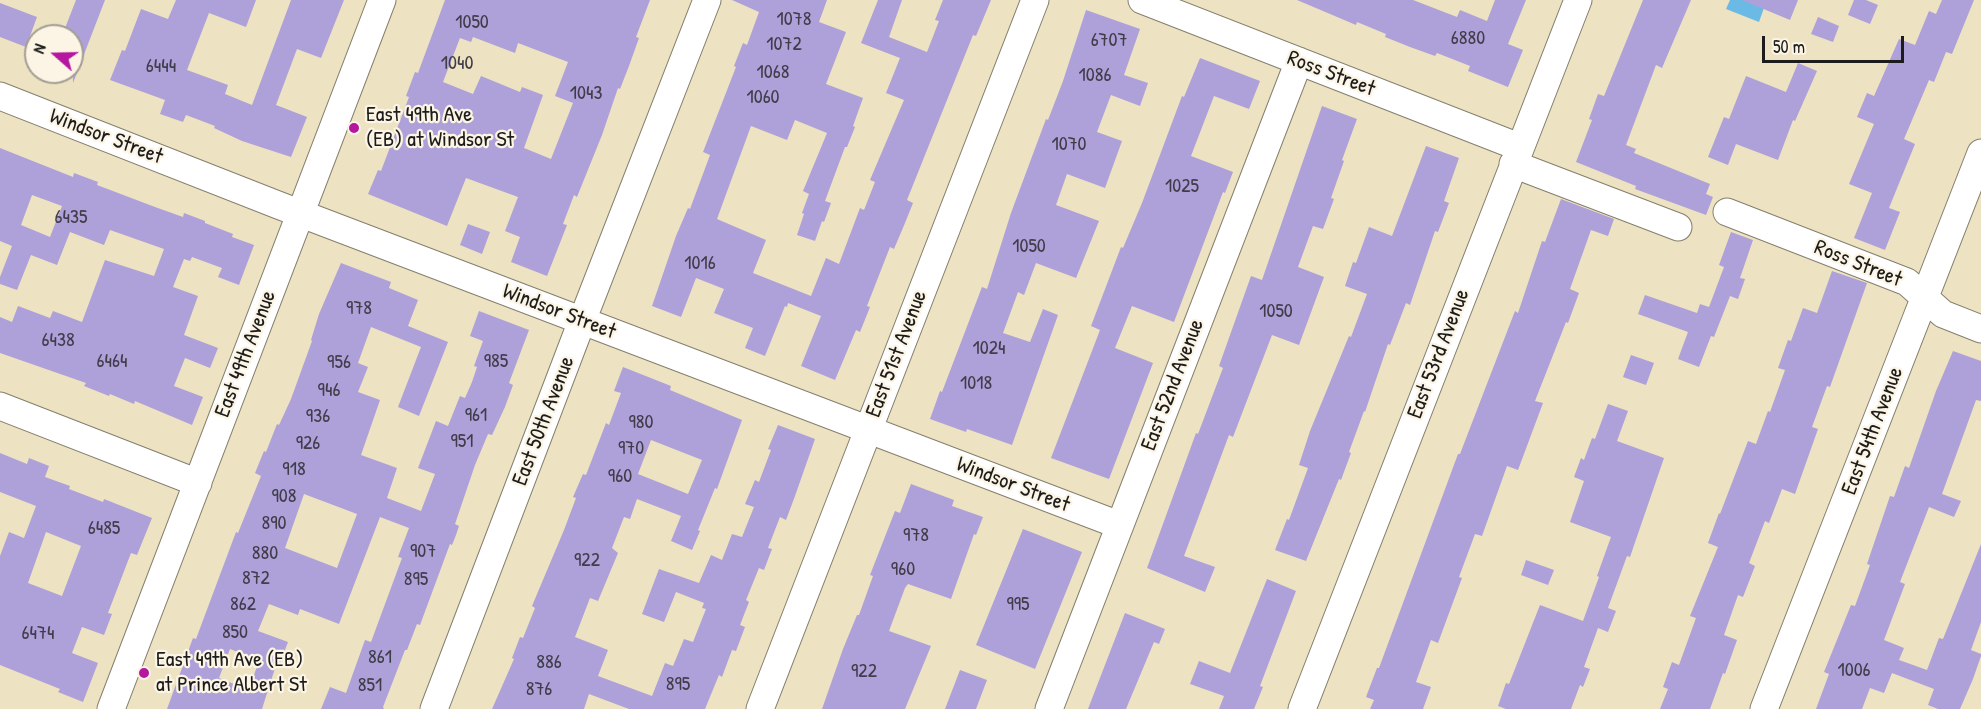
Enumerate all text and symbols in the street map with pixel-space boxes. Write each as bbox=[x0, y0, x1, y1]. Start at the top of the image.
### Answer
house number: 1078 bbox=[777, 8, 811, 32]
house number: 1050 bbox=[455, 11, 489, 35]
north arrow bbox=[24, 24, 84, 84]
scale bar bbox=[1765, 24, 1908, 62]
house number: 6880 bbox=[1451, 27, 1485, 51]
house number: 6707 bbox=[1091, 29, 1127, 53]
house number: 1072 bbox=[766, 33, 802, 57]
text: 50 m bbox=[1773, 34, 1805, 59]
text: N bbox=[27, 41, 51, 56]
street label: Ross Street bbox=[1283, 45, 1379, 103]
house number: 1040 bbox=[441, 52, 473, 76]
house number: 6444 bbox=[146, 55, 176, 79]
house number: 1068 bbox=[757, 61, 789, 85]
house number: 1086 bbox=[1079, 64, 1111, 88]
house number: 1043 bbox=[570, 82, 602, 106]
house number: 1060 bbox=[746, 86, 780, 110]
place label: East 49th Ave (EB) at Windsor St bbox=[366, 102, 514, 154]
street label: Windsor Street bbox=[46, 103, 166, 171]
marker: East 49th Ave (EB) at Windsor St bbox=[347, 121, 361, 135]
house number: 1070 bbox=[1051, 133, 1087, 157]
house number: 1025 bbox=[1165, 175, 1199, 199]
house number: 6435 bbox=[55, 206, 87, 230]
house number: 1050 bbox=[1012, 235, 1046, 259]
street label: Ross Street bbox=[1810, 235, 1906, 293]
house number: 1016 bbox=[684, 252, 716, 276]
street label: Windsor Street bbox=[499, 278, 619, 346]
street label: East 53rd Avenue bbox=[1402, 286, 1476, 422]
street label: East 49th Avenue bbox=[210, 287, 282, 421]
street label: East 51st Avenue bbox=[861, 287, 933, 421]
house number: 978 bbox=[346, 297, 372, 321]
house number: 1050 bbox=[1259, 300, 1293, 324]
street label: East 52nd Avenue bbox=[1136, 316, 1210, 454]
house number: 6438 bbox=[41, 329, 75, 353]
house number: 1024 bbox=[972, 337, 1006, 361]
house number: 6464 bbox=[97, 350, 127, 374]
house number: 985 bbox=[484, 350, 508, 374]
house number: 956 bbox=[327, 351, 351, 375]
street label: East 50th Avenue bbox=[507, 353, 581, 489]
street label: East 54th Avenue bbox=[1837, 363, 1909, 499]
house number: 1018 bbox=[960, 372, 992, 396]
house number: 946 bbox=[318, 379, 340, 403]
house number: 961 bbox=[465, 404, 487, 428]
house number: 936 bbox=[306, 405, 330, 429]
house number: 980 bbox=[629, 411, 653, 435]
house number: 951 bbox=[450, 430, 474, 454]
house number: 926 bbox=[296, 432, 320, 456]
house number: 970 bbox=[618, 437, 644, 461]
street label: Windsor Street bbox=[953, 451, 1073, 519]
house number: 918 bbox=[282, 458, 306, 482]
house number: 960 bbox=[608, 465, 632, 489]
house number: 908 bbox=[272, 485, 296, 509]
house number: 890 bbox=[262, 512, 286, 536]
house number: 6485 bbox=[88, 517, 120, 541]
house number: 978 bbox=[903, 524, 929, 548]
house number: 907 bbox=[410, 540, 436, 564]
house number: 880 bbox=[252, 542, 278, 566]
house number: 922 bbox=[574, 549, 600, 573]
house number: 960 bbox=[891, 558, 915, 582]
house number: 872 bbox=[242, 567, 270, 591]
house number: 895 bbox=[404, 568, 428, 592]
house number: 862 bbox=[230, 593, 256, 617]
house number: 995 bbox=[1006, 593, 1030, 617]
house number: 850 bbox=[222, 621, 248, 645]
house number: 6474 bbox=[22, 622, 54, 646]
house number: 861 bbox=[368, 646, 392, 670]
place label: East 49th Ave (EB) at Prince Albert St bbox=[156, 647, 307, 698]
house number: 886 bbox=[536, 651, 562, 675]
house number: 1006 bbox=[1837, 659, 1871, 683]
house number: 922 bbox=[851, 660, 877, 684]
marker: East 49th Ave (EB) at Prince Albert St bbox=[137, 666, 151, 680]
house number: 895 bbox=[666, 673, 690, 697]
house number: 851 bbox=[358, 674, 382, 698]
house number: 876 bbox=[526, 678, 552, 702]

